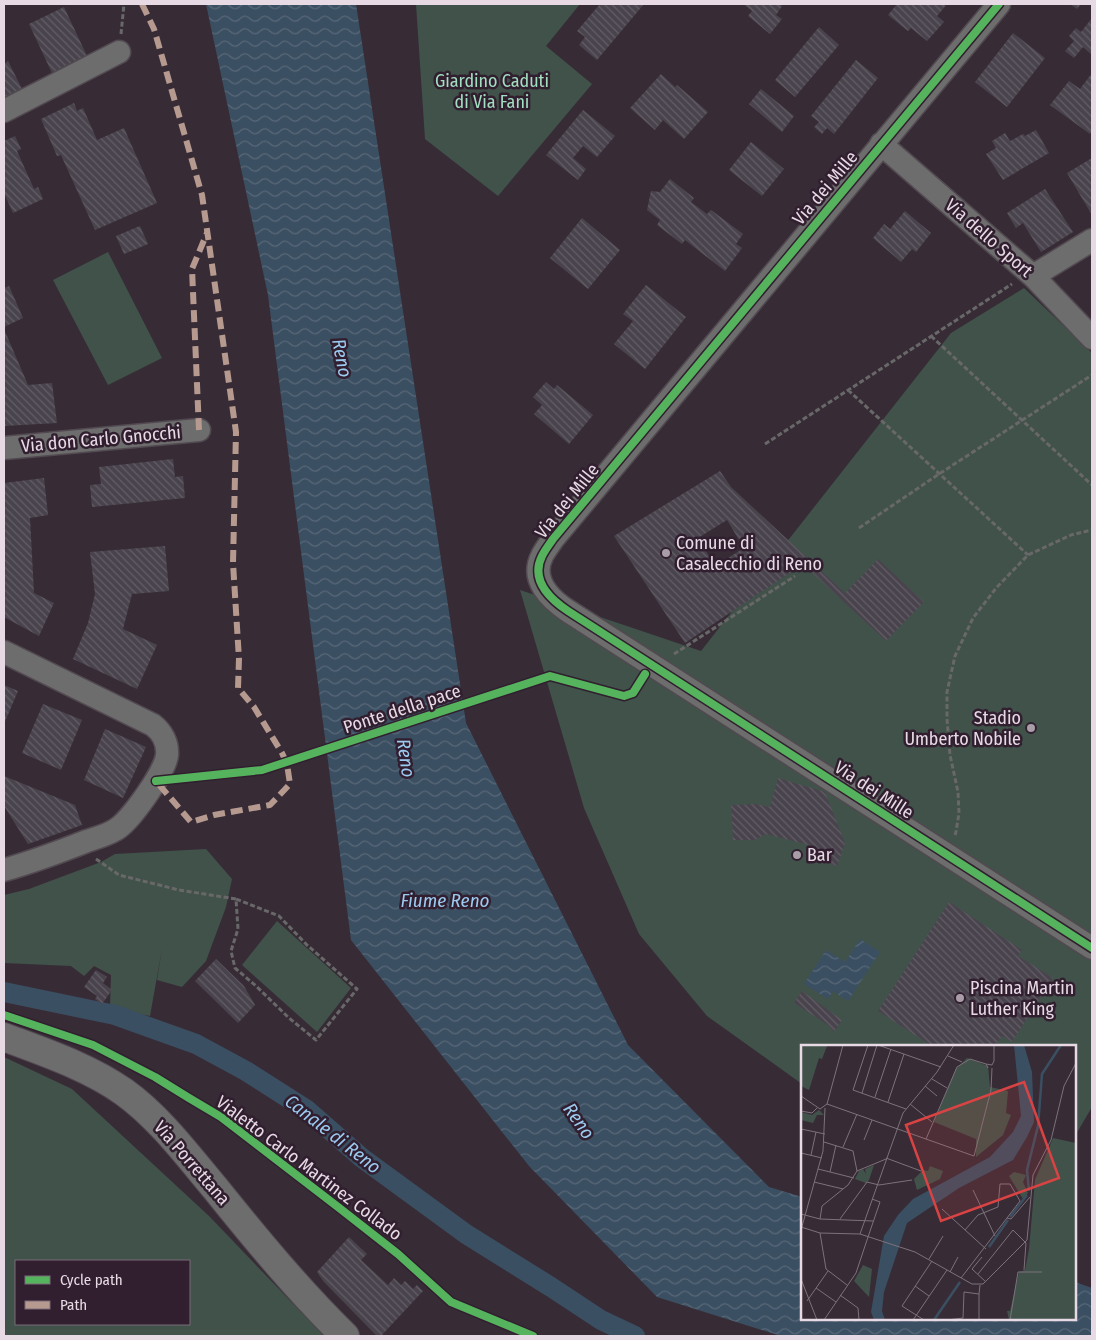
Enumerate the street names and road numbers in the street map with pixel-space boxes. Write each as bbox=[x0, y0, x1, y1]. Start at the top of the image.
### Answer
street label: Via dei Mille bbox=[788, 146, 862, 229]
street label: Via dello Sport bbox=[941, 194, 1037, 282]
street label: Via don Carlo Gnocchi bbox=[20, 421, 182, 457]
street label: Via dei Mille bbox=[530, 459, 604, 543]
street label: Ponte della pace bbox=[341, 680, 464, 738]
street label: Via dei Mille bbox=[830, 756, 918, 824]
street label: Vialetto Carlo Martinez Collado bbox=[212, 1091, 406, 1245]
street label: Via Porrettana bbox=[149, 1116, 235, 1210]

